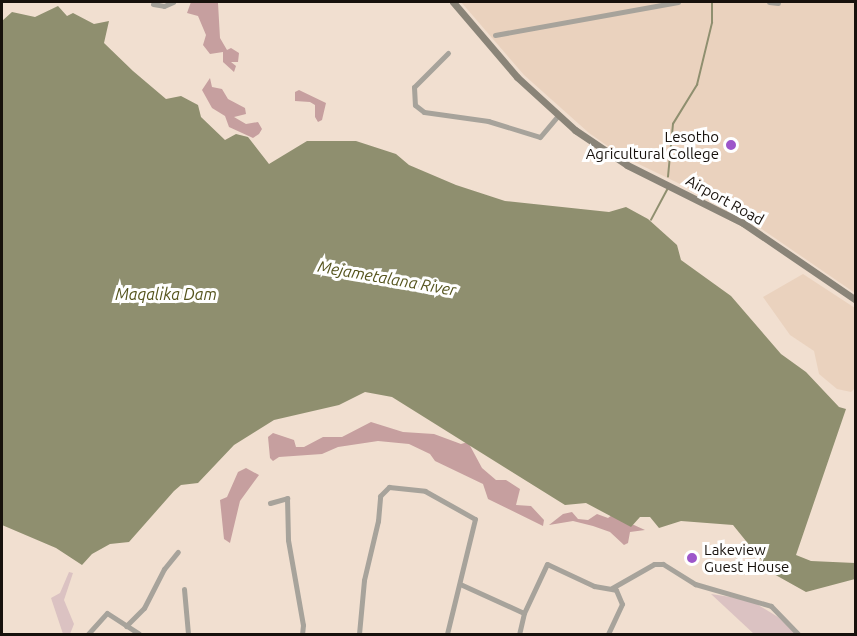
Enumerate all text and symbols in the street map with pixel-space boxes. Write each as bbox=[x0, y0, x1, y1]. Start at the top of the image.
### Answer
place label: Lesotho Agricultural College bbox=[586, 127, 719, 162]
marker: Lesotho Agricultural College bbox=[724, 138, 738, 152]
street label: Airport Road bbox=[683, 171, 767, 229]
water label: Mejametalana River bbox=[316, 256, 458, 300]
water label: Maqalika Dam bbox=[115, 284, 217, 304]
place label: Lakeview Guest House bbox=[704, 540, 789, 575]
marker: Lakeview Guest House bbox=[685, 551, 699, 565]

